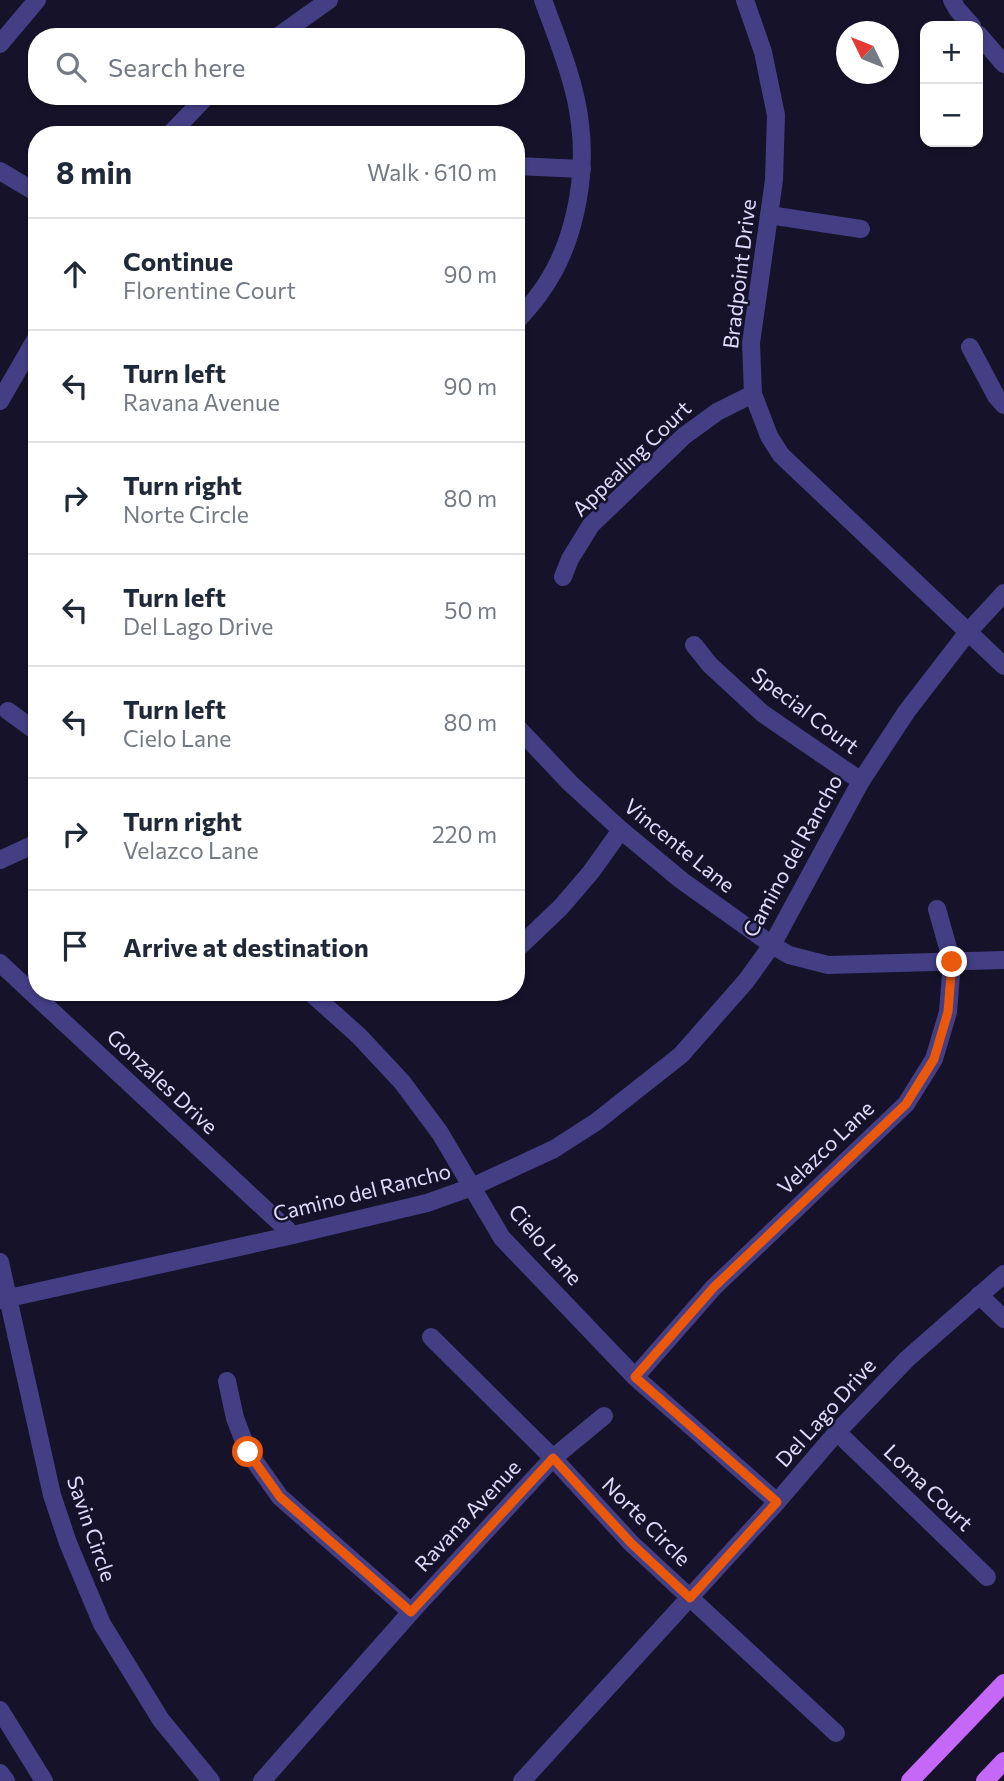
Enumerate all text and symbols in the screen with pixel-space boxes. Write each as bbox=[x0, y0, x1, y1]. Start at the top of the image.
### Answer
north arrow bbox=[836, 21, 899, 84]
map controls bbox=[920, 21, 983, 147]
button: + bbox=[920, 21, 983, 84]
search box bbox=[28, 28, 525, 105]
icon: search bbox=[52, 48, 90, 86]
text: Search here bbox=[108, 51, 246, 82]
button: − bbox=[920, 84, 983, 147]
text: 8 min bbox=[56, 153, 132, 190]
text: Walk · 610 m bbox=[367, 158, 497, 186]
street label: Bradpoint Drive bbox=[717, 198, 760, 350]
text: Continue bbox=[123, 245, 233, 276]
icon: ahead bbox=[56, 255, 94, 293]
text: 90 m bbox=[444, 260, 497, 288]
text: Florentine Court bbox=[123, 276, 296, 304]
text: Turn left bbox=[123, 357, 226, 388]
icon: left bbox=[56, 367, 94, 405]
text: 90 m bbox=[444, 372, 497, 400]
text: Ravana Avenue bbox=[123, 388, 280, 416]
street label: Appealing Court bbox=[566, 395, 695, 521]
text: Turn right bbox=[123, 469, 242, 500]
icon: right bbox=[56, 479, 94, 517]
text: 80 m bbox=[444, 484, 497, 512]
text: Norte Circle bbox=[123, 500, 249, 528]
text: Turn left bbox=[123, 581, 226, 612]
icon: left bbox=[56, 591, 94, 629]
text: 50 m bbox=[444, 596, 497, 624]
text: Del Lago Drive bbox=[123, 612, 273, 640]
street label: Special Court bbox=[747, 661, 864, 758]
text: Turn left bbox=[123, 693, 226, 724]
icon: left bbox=[56, 703, 94, 741]
text: 80 m bbox=[444, 708, 497, 736]
text: Cielo Lane bbox=[123, 724, 231, 752]
street label: Camino del Rancho bbox=[737, 770, 847, 941]
street label: Vincente Lane bbox=[620, 793, 740, 897]
text: Turn right bbox=[123, 805, 242, 836]
icon: right bbox=[56, 815, 94, 853]
text: 220 m bbox=[432, 820, 497, 848]
text: Velazco Lane bbox=[123, 836, 259, 864]
icon: arrive bbox=[56, 927, 94, 965]
text: Arrive at destination bbox=[123, 931, 369, 962]
route end bbox=[936, 946, 967, 977]
street label: Gonzales Drive bbox=[103, 1023, 224, 1139]
street label: Velazco Lane bbox=[772, 1095, 878, 1199]
street label: Camino del Rancho bbox=[270, 1157, 453, 1226]
street label: Cielo Lane bbox=[504, 1198, 588, 1290]
street label: Del Lago Drive bbox=[770, 1353, 880, 1471]
route start bbox=[232, 1436, 263, 1467]
street label: Loma Court bbox=[880, 1438, 979, 1535]
street label: Ravana Avenue bbox=[409, 1454, 525, 1576]
street label: Norte Circle bbox=[598, 1471, 697, 1570]
street label: Savin Circle bbox=[63, 1472, 122, 1585]

